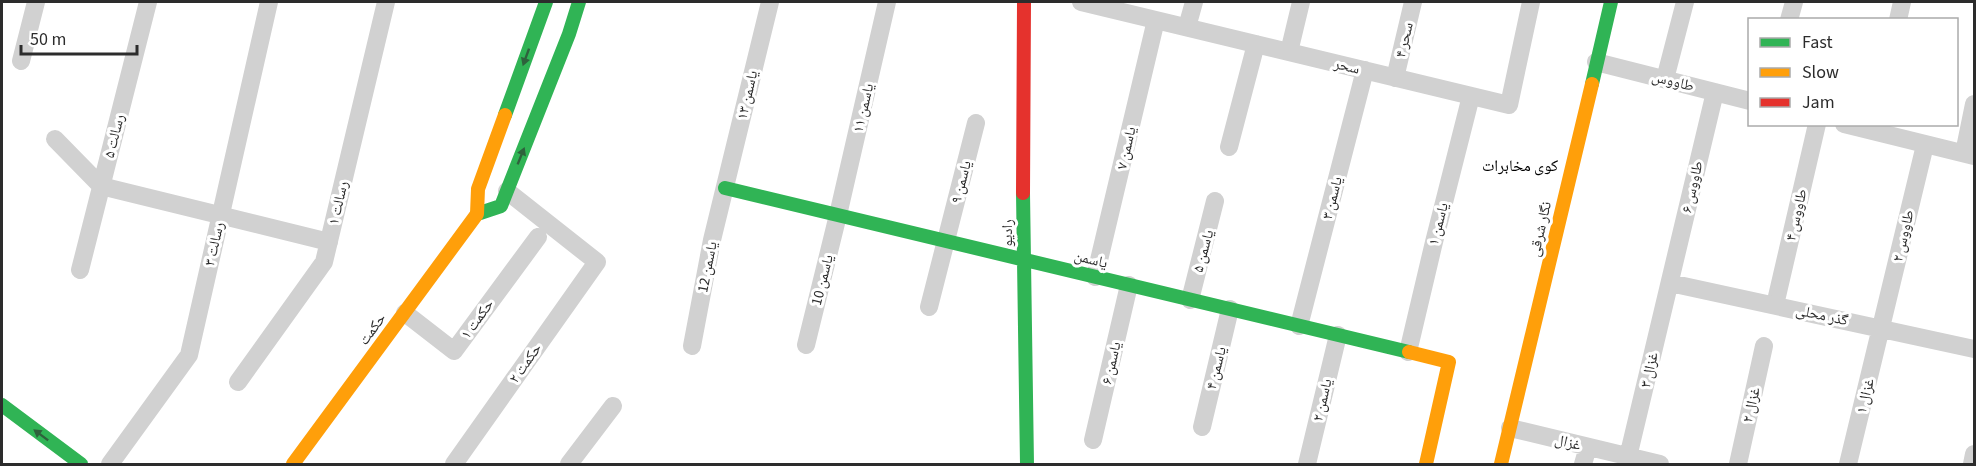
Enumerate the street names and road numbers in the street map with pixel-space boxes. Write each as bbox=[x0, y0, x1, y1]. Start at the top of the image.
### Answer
street label: سحر ۴ bbox=[1390, 20, 1419, 60]
street label: سحر bbox=[1331, 53, 1362, 80]
street label: طاووس bbox=[1650, 66, 1696, 97]
street label: یاسمن ۱۳ bbox=[732, 68, 763, 122]
street label: یاسمن ۱۱ bbox=[848, 81, 879, 135]
street label: رسالت ۵ bbox=[99, 112, 130, 160]
street label: یاسمن ۷ bbox=[1111, 124, 1142, 172]
street label: یاسمن ۹ bbox=[946, 158, 977, 206]
street label: طاووس ۶ bbox=[1676, 159, 1709, 215]
street label: یاسمن ۳ bbox=[1317, 174, 1348, 222]
street label: رسالت ۱ bbox=[323, 179, 354, 227]
street label: طاووس ۴ bbox=[1780, 187, 1813, 243]
street label: نگار شرقی bbox=[1524, 199, 1557, 259]
street label: یاسمن ۱ bbox=[1423, 200, 1454, 248]
street label: طاووس ۲ bbox=[1887, 208, 1920, 264]
street label: رادیو bbox=[997, 219, 1018, 247]
street label: رسالت ۳ bbox=[199, 220, 230, 268]
street label: یاسمن ۵ bbox=[1188, 227, 1219, 275]
street label: یاسمن 12 bbox=[692, 239, 723, 294]
street label: یاسمن bbox=[1072, 245, 1110, 274]
street label: یاسمن 10 bbox=[806, 252, 839, 308]
street label: حکمت ۱ bbox=[456, 295, 499, 344]
street label: گذر محلی bbox=[1794, 300, 1850, 331]
street label: حکمت bbox=[354, 309, 391, 350]
street label: حکمت ۲ bbox=[504, 339, 547, 388]
street label: یاسمن ۶ bbox=[1096, 339, 1127, 387]
street label: یاسمن ۴ bbox=[1201, 344, 1232, 392]
street label: غزال ۳ bbox=[1635, 350, 1664, 390]
street label: یاسمن ۲ bbox=[1307, 376, 1338, 424]
street label: غزال ۱ bbox=[1851, 376, 1880, 416]
street label: غزال ۲ bbox=[1737, 385, 1766, 425]
street label: غزال bbox=[1553, 429, 1584, 456]

